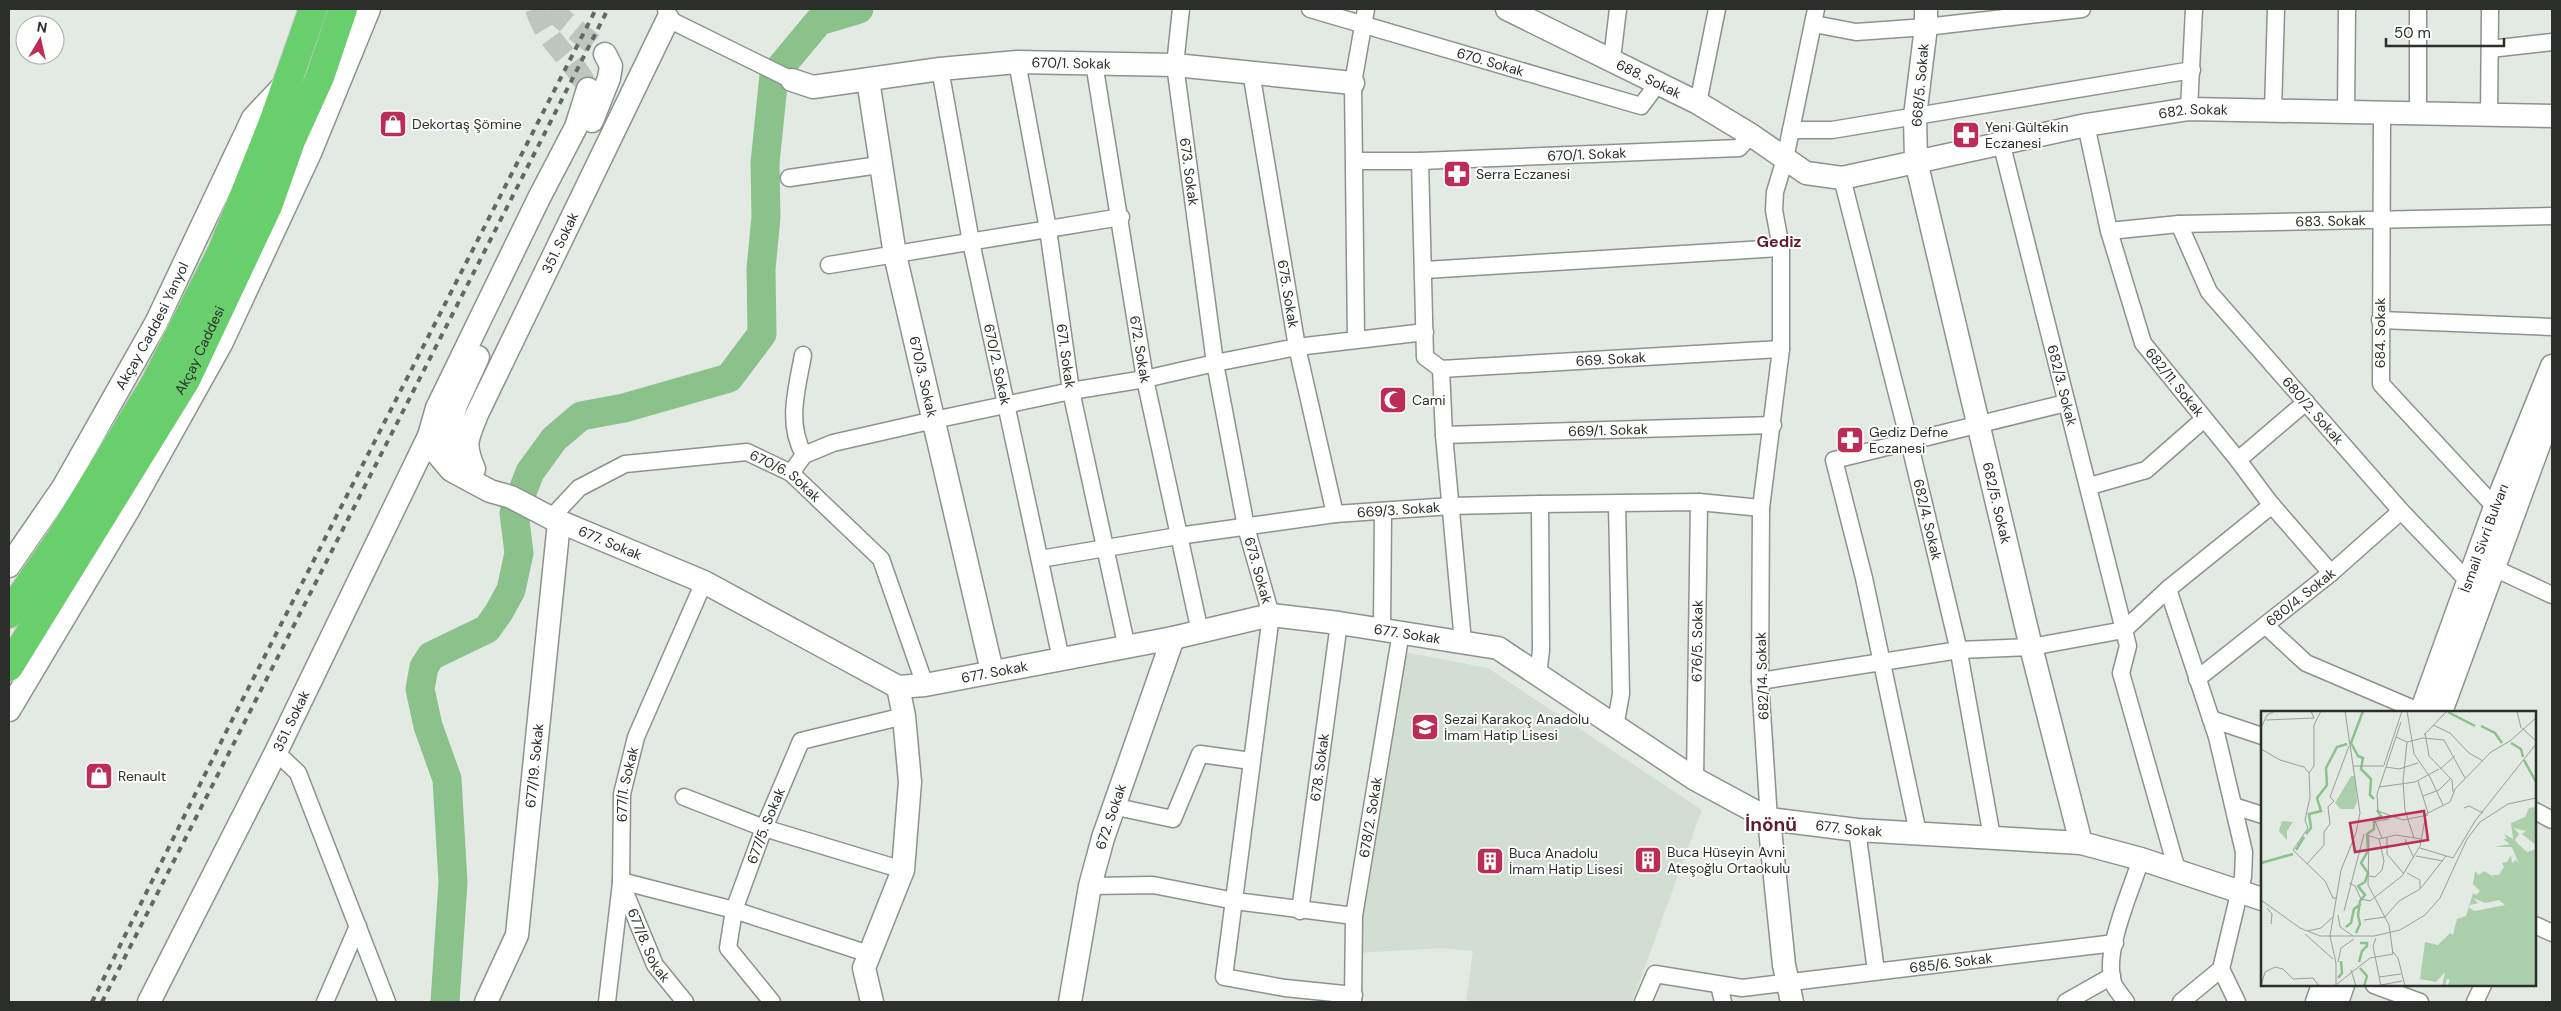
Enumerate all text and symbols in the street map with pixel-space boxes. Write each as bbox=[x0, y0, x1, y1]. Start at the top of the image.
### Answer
north arrow bbox=[15, 15, 65, 65]
scale bar bbox=[2386, 15, 2504, 47]
text: N bbox=[36, 17, 48, 37]
text: 50 m bbox=[2394, 23, 2431, 43]
street label: 668/5. Sokak bbox=[1907, 42, 1933, 128]
street label: 670. Sokak bbox=[1455, 43, 1526, 80]
street label: 670/1. Sokak bbox=[1031, 53, 1111, 73]
street label: 688. Sokak bbox=[1613, 55, 1684, 102]
street label: 682. Sokak bbox=[2157, 100, 2228, 123]
shop icon: Dekortaş Şömine bbox=[378, 109, 408, 139]
place label: Dekortaş Şömine bbox=[412, 115, 522, 133]
place label: Yeni Gültekin Eczanesi bbox=[1985, 118, 2068, 152]
pharmacy icon: Yeni Gültekin Eczanesi bbox=[1951, 120, 1981, 150]
street label: 673. Sokak bbox=[1176, 137, 1203, 207]
street label: 670/1. Sokak bbox=[1547, 144, 1627, 165]
pharmacy icon: Serra Eczanesi bbox=[1442, 159, 1472, 189]
place label: Serra Eczanesi bbox=[1476, 165, 1570, 183]
street label: 351. Sokak bbox=[537, 209, 582, 276]
street label: 683. Sokak bbox=[2295, 211, 2366, 230]
district label: Gediz bbox=[1757, 231, 1802, 252]
street label: Akçay Caddesi Yanyol bbox=[111, 259, 193, 393]
street label: 675. Sokak bbox=[1274, 259, 1303, 329]
street label: 684. Sokak bbox=[2371, 298, 2389, 368]
street label: Akçay Caddesi bbox=[170, 303, 229, 398]
street label: 672. Sokak bbox=[1126, 314, 1155, 385]
street label: 670/2. Sokak bbox=[980, 322, 1015, 407]
street label: 671. Sokak bbox=[1053, 322, 1079, 389]
street label: 670/3. Sokak bbox=[905, 334, 942, 419]
street label: 682/3. Sokak bbox=[2043, 343, 2081, 428]
street label: 682/11. Sokak bbox=[2141, 344, 2208, 420]
street label: 669. Sokak bbox=[1575, 348, 1646, 370]
street label: 680/2. Sokak bbox=[2278, 373, 2348, 448]
mosque icon: Cami bbox=[1378, 385, 1408, 415]
place label: Cami bbox=[1412, 391, 1446, 409]
street label: 669/1. Sokak bbox=[1568, 420, 1648, 440]
place label: Gediz Defne Eczanesi bbox=[1869, 423, 1948, 457]
pharmacy icon: Gediz Defne Eczanesi bbox=[1835, 425, 1865, 455]
street label: 670/6. Sokak bbox=[747, 446, 825, 506]
street label: 682/5. Sokak bbox=[1979, 460, 2015, 546]
street label: 682/4. Sokak bbox=[1909, 477, 1946, 562]
street label: İsmail Sivri Bulvarı bbox=[2456, 481, 2512, 595]
street label: 669/3. Sokak bbox=[1356, 498, 1441, 521]
street label: 677. Sokak bbox=[576, 522, 645, 564]
street label: 673. Sokak bbox=[1240, 535, 1276, 606]
street label: 680/4. Sokak bbox=[2262, 564, 2339, 630]
street label: 676/5. Sokak bbox=[1687, 600, 1707, 682]
street label: 677. Sokak bbox=[1373, 620, 1442, 648]
street label: 682/14. Sokak bbox=[1751, 632, 1773, 720]
street label: 677. Sokak bbox=[960, 657, 1029, 687]
street label: 351. Sokak bbox=[269, 687, 314, 754]
place label: Sezai Karakoç Anadolu İmam Hatip Lisesi bbox=[1444, 710, 1589, 744]
inset map bbox=[2261, 711, 2536, 986]
school or university icon: Sezai Karakoç Anadolu İmam Hatip Lisesi bbox=[1410, 712, 1440, 742]
street label: 677/19. Sokak bbox=[521, 722, 547, 809]
street label: 678. Sokak bbox=[1306, 732, 1333, 803]
street label: 677/1. Sokak bbox=[613, 745, 642, 822]
shop icon: Renault bbox=[84, 761, 114, 791]
place label: Renault bbox=[118, 767, 166, 785]
street label: 678/2. Sokak bbox=[1355, 775, 1386, 859]
street label: 672. Sokak bbox=[1091, 782, 1130, 852]
street label: 677/5. Sokak bbox=[743, 785, 789, 866]
district label: İnönü bbox=[1745, 812, 1797, 837]
street label: 677. Sokak bbox=[1814, 816, 1883, 840]
place label: Buca Hüseyin Avni Ateşoğlu Ortaokulu bbox=[1667, 843, 1790, 877]
place label: Buca Anadolu İmam Hatip Lisesi bbox=[1509, 844, 1623, 878]
building icon: Buca Hüseyin Avni Ateşoğlu Ortaokulu bbox=[1633, 845, 1663, 875]
building icon: Buca Anadolu İmam Hatip Lisesi bbox=[1475, 846, 1505, 876]
street label: 677/8. Sokak bbox=[624, 905, 674, 986]
street label: 685/6. Sokak bbox=[1908, 949, 1993, 977]

